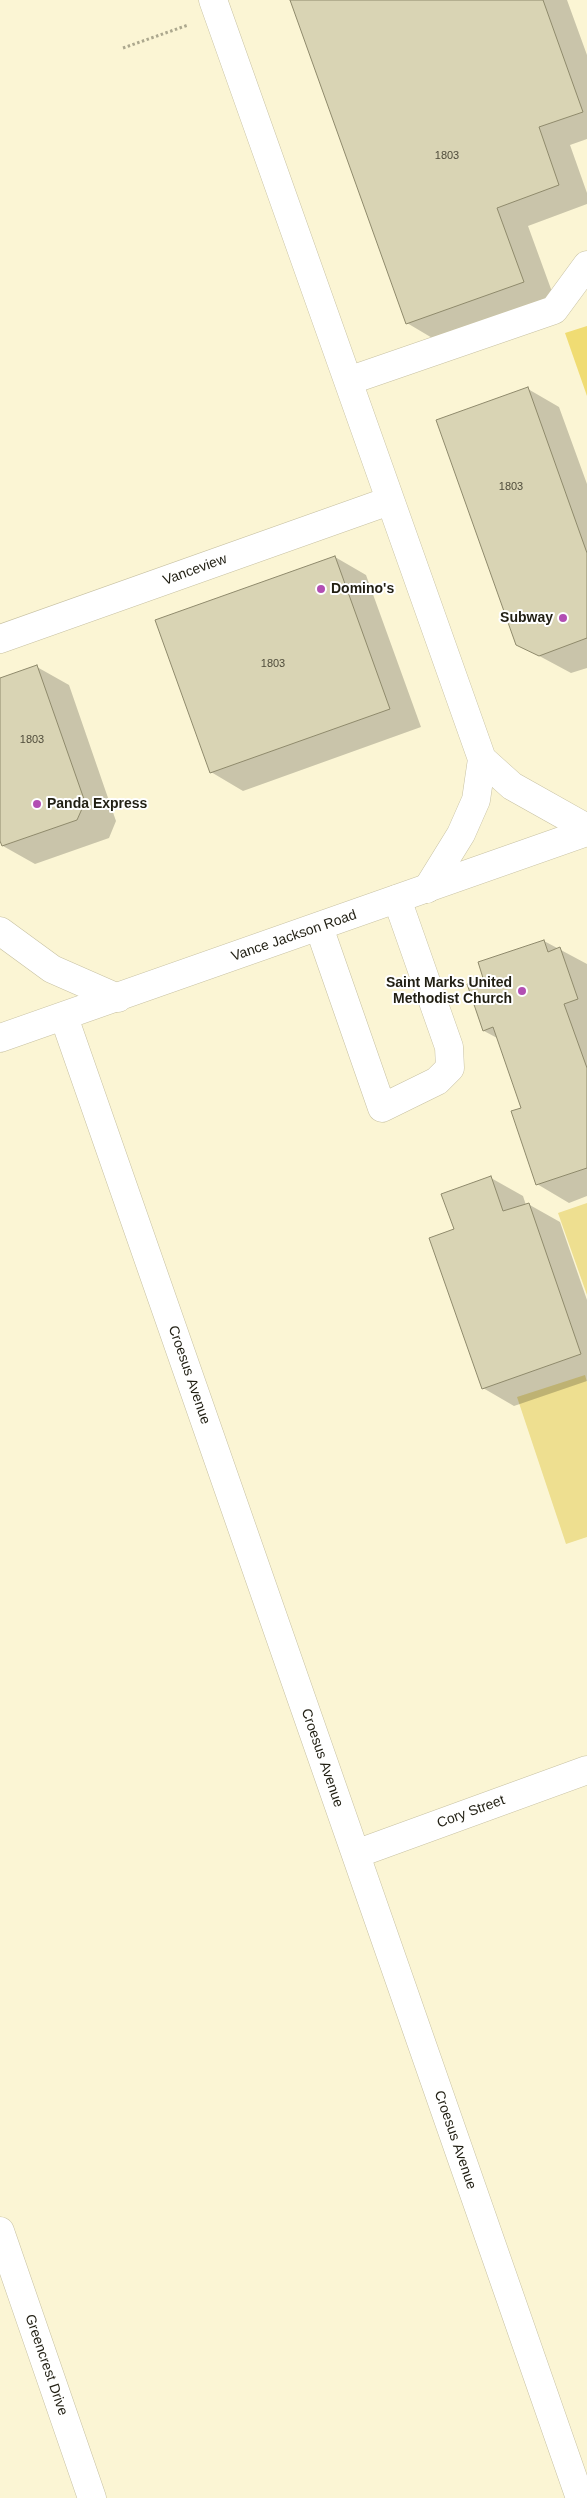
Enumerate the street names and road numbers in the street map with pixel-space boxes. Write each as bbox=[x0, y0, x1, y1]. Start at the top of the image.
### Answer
street label: Vanceview bbox=[161, 551, 229, 589]
street label: Vance Jackson Road bbox=[229, 907, 359, 965]
street label: Croesus Avenue bbox=[164, 1323, 214, 1427]
street label: Croesus Avenue bbox=[297, 1706, 347, 1810]
street label: Cory Street bbox=[435, 1792, 507, 1832]
street label: Croesus Avenue bbox=[430, 2088, 480, 2192]
street label: Greencrest Drive bbox=[21, 2312, 71, 2418]

